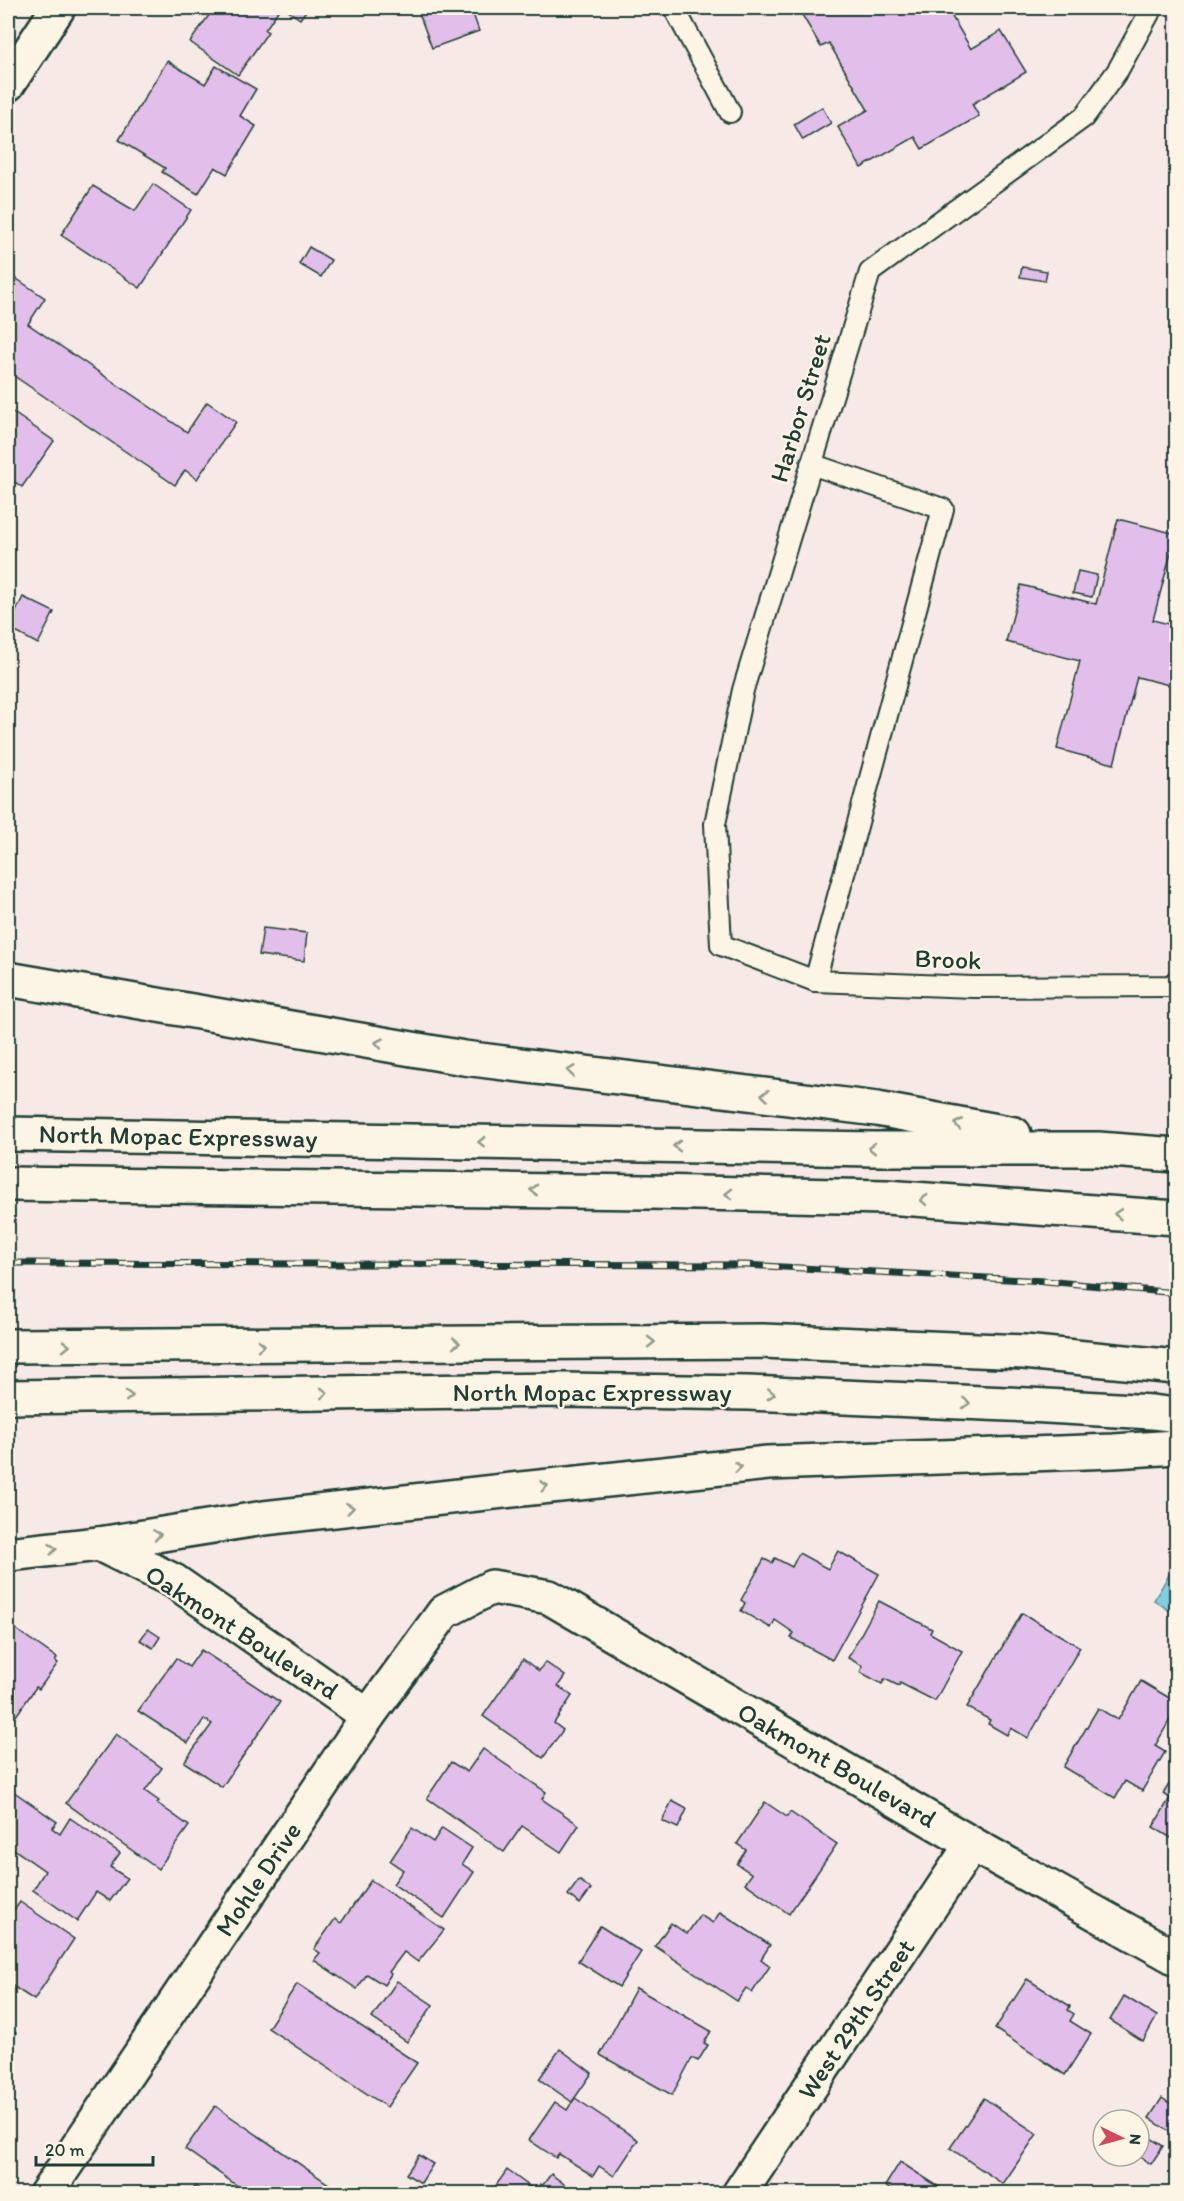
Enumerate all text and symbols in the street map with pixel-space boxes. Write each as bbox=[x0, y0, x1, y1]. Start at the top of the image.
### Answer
street label: Harbor Street bbox=[762, 330, 838, 486]
street label: Brook bbox=[914, 942, 982, 976]
one-way arrow bbox=[374, 1037, 384, 1050]
one-way arrow bbox=[567, 1065, 576, 1078]
one-way arrow bbox=[760, 1089, 770, 1102]
street label: North Mopac Expressway bbox=[38, 1118, 318, 1154]
one-way arrow bbox=[953, 1118, 962, 1130]
one-way arrow bbox=[477, 1136, 486, 1148]
one-way arrow bbox=[672, 1139, 681, 1152]
one-way arrow bbox=[867, 1142, 876, 1155]
one-way arrow bbox=[529, 1184, 538, 1196]
one-way arrow bbox=[724, 1187, 733, 1200]
one-way arrow bbox=[919, 1194, 928, 1207]
one-way arrow bbox=[1114, 1208, 1123, 1221]
one-way arrow bbox=[646, 1335, 655, 1348]
one-way arrow bbox=[451, 1337, 460, 1349]
one-way arrow bbox=[256, 1339, 265, 1351]
one-way arrow bbox=[61, 1340, 70, 1352]
street label: North Mopac Expressway bbox=[453, 1376, 731, 1408]
one-way arrow bbox=[319, 1387, 328, 1399]
one-way arrow bbox=[766, 1388, 775, 1401]
one-way arrow bbox=[124, 1390, 133, 1402]
one-way arrow bbox=[961, 1396, 970, 1409]
one-way arrow bbox=[733, 1461, 742, 1474]
one-way arrow bbox=[539, 1480, 548, 1493]
one-way arrow bbox=[346, 1502, 355, 1515]
one-way arrow bbox=[152, 1529, 162, 1542]
one-way arrow bbox=[49, 1543, 58, 1556]
street label: Oakmont Boulevard bbox=[139, 1558, 345, 1706]
street label: Oakmont Boulevard bbox=[732, 1695, 942, 1835]
street label: Mohle Drive bbox=[208, 1816, 308, 1942]
street label: West 29th Street bbox=[790, 1932, 922, 2105]
north arrow bbox=[1091, 2108, 1151, 2168]
scale bar bbox=[36, 2129, 153, 2167]
text: N bbox=[1126, 2133, 1145, 2145]
text: 20 m bbox=[45, 2139, 85, 2161]

